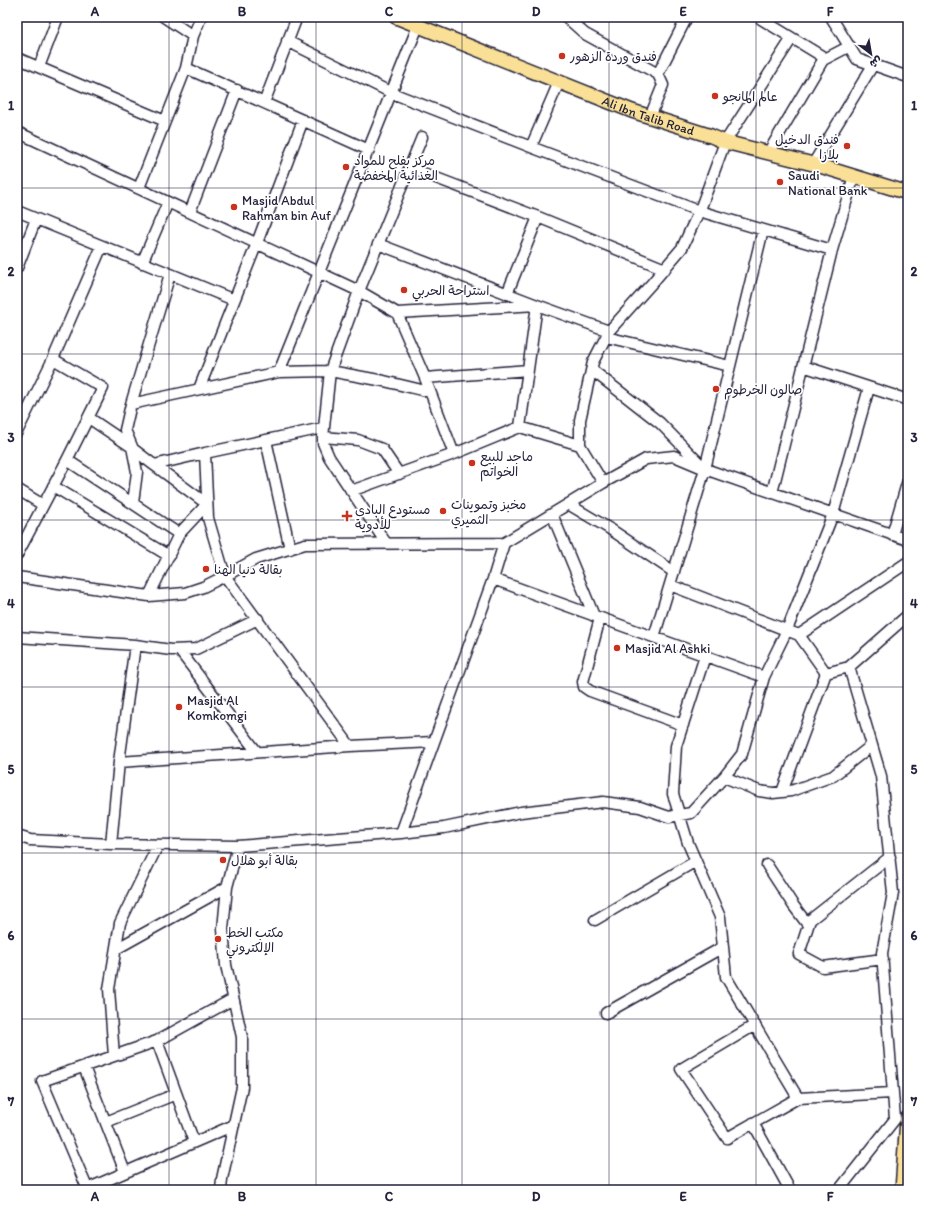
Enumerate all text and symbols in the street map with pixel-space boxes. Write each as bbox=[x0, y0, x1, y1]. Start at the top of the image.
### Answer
text: A bbox=[90, 4, 100, 19]
text: B bbox=[238, 4, 247, 19]
text: C bbox=[385, 4, 394, 19]
text: D bbox=[532, 4, 541, 19]
text: E bbox=[679, 4, 687, 19]
text: F bbox=[827, 4, 834, 19]
north arrow bbox=[851, 34, 891, 74]
place label: فندق وردة الزهور bbox=[569, 49, 657, 65]
marker: فندق وردة الزهور bbox=[557, 51, 567, 61]
text: ش bbox=[867, 53, 884, 71]
place label: عالم المانجو bbox=[722, 89, 777, 107]
marker: عالم المانجو bbox=[710, 91, 720, 101]
street label: Ali Ibn Talib Road bbox=[600, 93, 696, 138]
text: 1 bbox=[8, 98, 14, 113]
text: 1 bbox=[911, 98, 917, 113]
place label: فندق الدخيل بلازا bbox=[775, 132, 839, 163]
marker: فندق الدخيل بلازا bbox=[842, 141, 852, 151]
place label: مركز بفلح للمواد الغذائية المخفضة bbox=[354, 153, 438, 184]
marker: مركز بفلح للمواد الغذائية المخفضة bbox=[341, 162, 351, 172]
place label: Saudi National Bank bbox=[788, 168, 868, 198]
marker: Saudi National Bank bbox=[775, 177, 785, 187]
place label: Masjid Abdul Rahman bin Auf bbox=[242, 193, 331, 223]
marker: Masjid Abdul Rahman bin Auf bbox=[229, 202, 239, 212]
text: 2 bbox=[8, 264, 15, 279]
text: 2 bbox=[911, 264, 918, 279]
place label: استراحة الحربي bbox=[412, 283, 490, 302]
marker: استراحة الحربي bbox=[399, 285, 409, 295]
place label: صالون الخرطوم bbox=[724, 382, 802, 400]
marker: صالون الخرطوم bbox=[711, 384, 721, 394]
text: 3 bbox=[7, 430, 15, 445]
text: 3 bbox=[910, 430, 918, 445]
place label: ماجد للبيع الخواتم bbox=[480, 449, 533, 482]
marker: ماجد للبيع الخواتم bbox=[467, 458, 477, 468]
place label: مخبز وتموينات الثميري bbox=[451, 497, 526, 529]
place label: مستودع البادى للأدوية bbox=[355, 502, 430, 533]
marker: مخبز وتموينات الثميري bbox=[438, 506, 448, 516]
marker: مستودع البادى للأدوية bbox=[342, 511, 352, 521]
place label: بقالة دنيا الهنا bbox=[214, 562, 283, 578]
marker: بقالة دنيا الهنا bbox=[201, 564, 211, 574]
text: 4 bbox=[7, 596, 15, 611]
text: 4 bbox=[910, 596, 918, 611]
place label: Masjid Al Ashki bbox=[625, 641, 710, 656]
marker: Masjid Al Ashki bbox=[612, 643, 622, 653]
place label: Masjid Al Komkomgi bbox=[187, 693, 247, 723]
marker: Masjid Al Komkomgi bbox=[174, 702, 184, 712]
text: 5 bbox=[8, 762, 15, 777]
text: 5 bbox=[911, 762, 918, 777]
place label: بقالة أبو هلال bbox=[231, 853, 298, 869]
marker: بقالة أبو هلال bbox=[218, 855, 228, 865]
place label: مكتب الخط الإلكتروني bbox=[226, 925, 284, 959]
text: 6 bbox=[8, 928, 15, 943]
text: 6 bbox=[911, 928, 918, 943]
marker: مكتب الخط الإلكتروني bbox=[213, 934, 223, 944]
text: 7 bbox=[7, 1094, 15, 1109]
text: 7 bbox=[910, 1094, 918, 1109]
text: A bbox=[90, 1189, 100, 1204]
text: B bbox=[238, 1189, 247, 1204]
text: C bbox=[385, 1189, 394, 1204]
text: D bbox=[532, 1189, 541, 1204]
text: E bbox=[679, 1189, 687, 1204]
text: F bbox=[827, 1189, 834, 1204]

